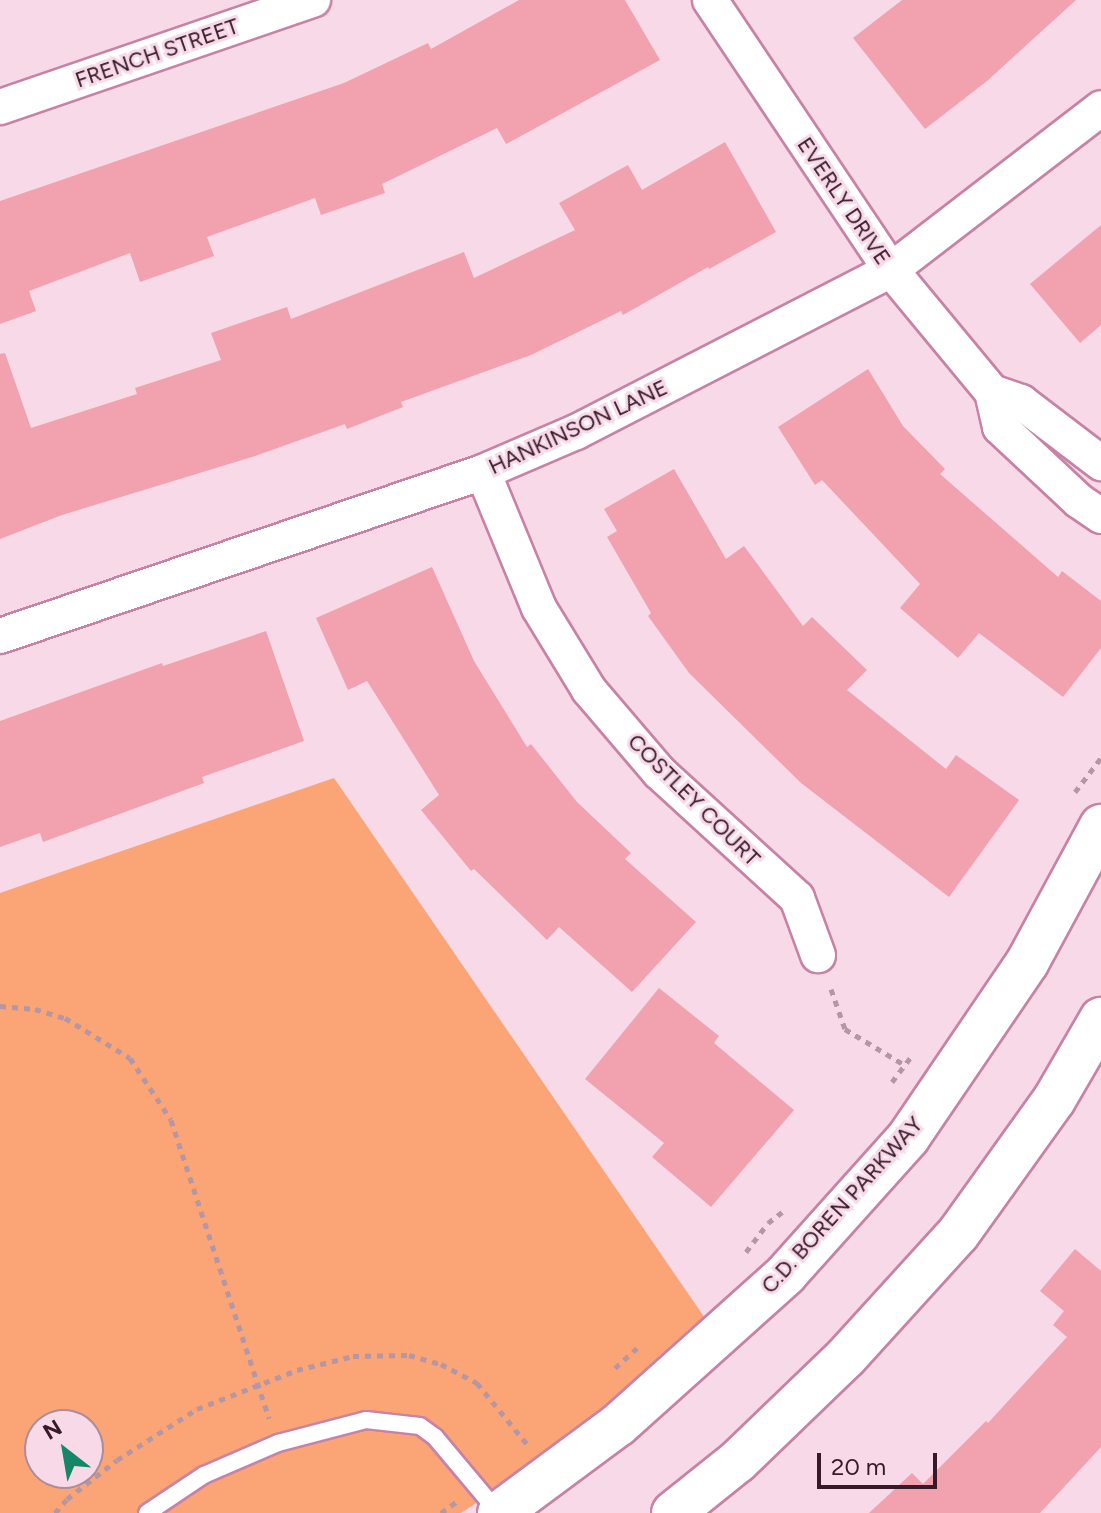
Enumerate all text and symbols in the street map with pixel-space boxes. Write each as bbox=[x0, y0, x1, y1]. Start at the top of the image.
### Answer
street label: FRENCH STREET bbox=[72, 13, 242, 93]
street label: EVERLY DRIVE bbox=[792, 132, 896, 270]
street label: HANKINSON LANE bbox=[484, 374, 672, 480]
street label: COSTLEY COURT bbox=[622, 728, 766, 872]
street label: C.D. BOREN PARKWAY bbox=[756, 1111, 928, 1299]
north arrow bbox=[24, 1409, 104, 1489]
text: N bbox=[38, 1414, 67, 1446]
scale bar bbox=[821, 1437, 941, 1487]
text: 20 m bbox=[831, 1452, 886, 1481]

